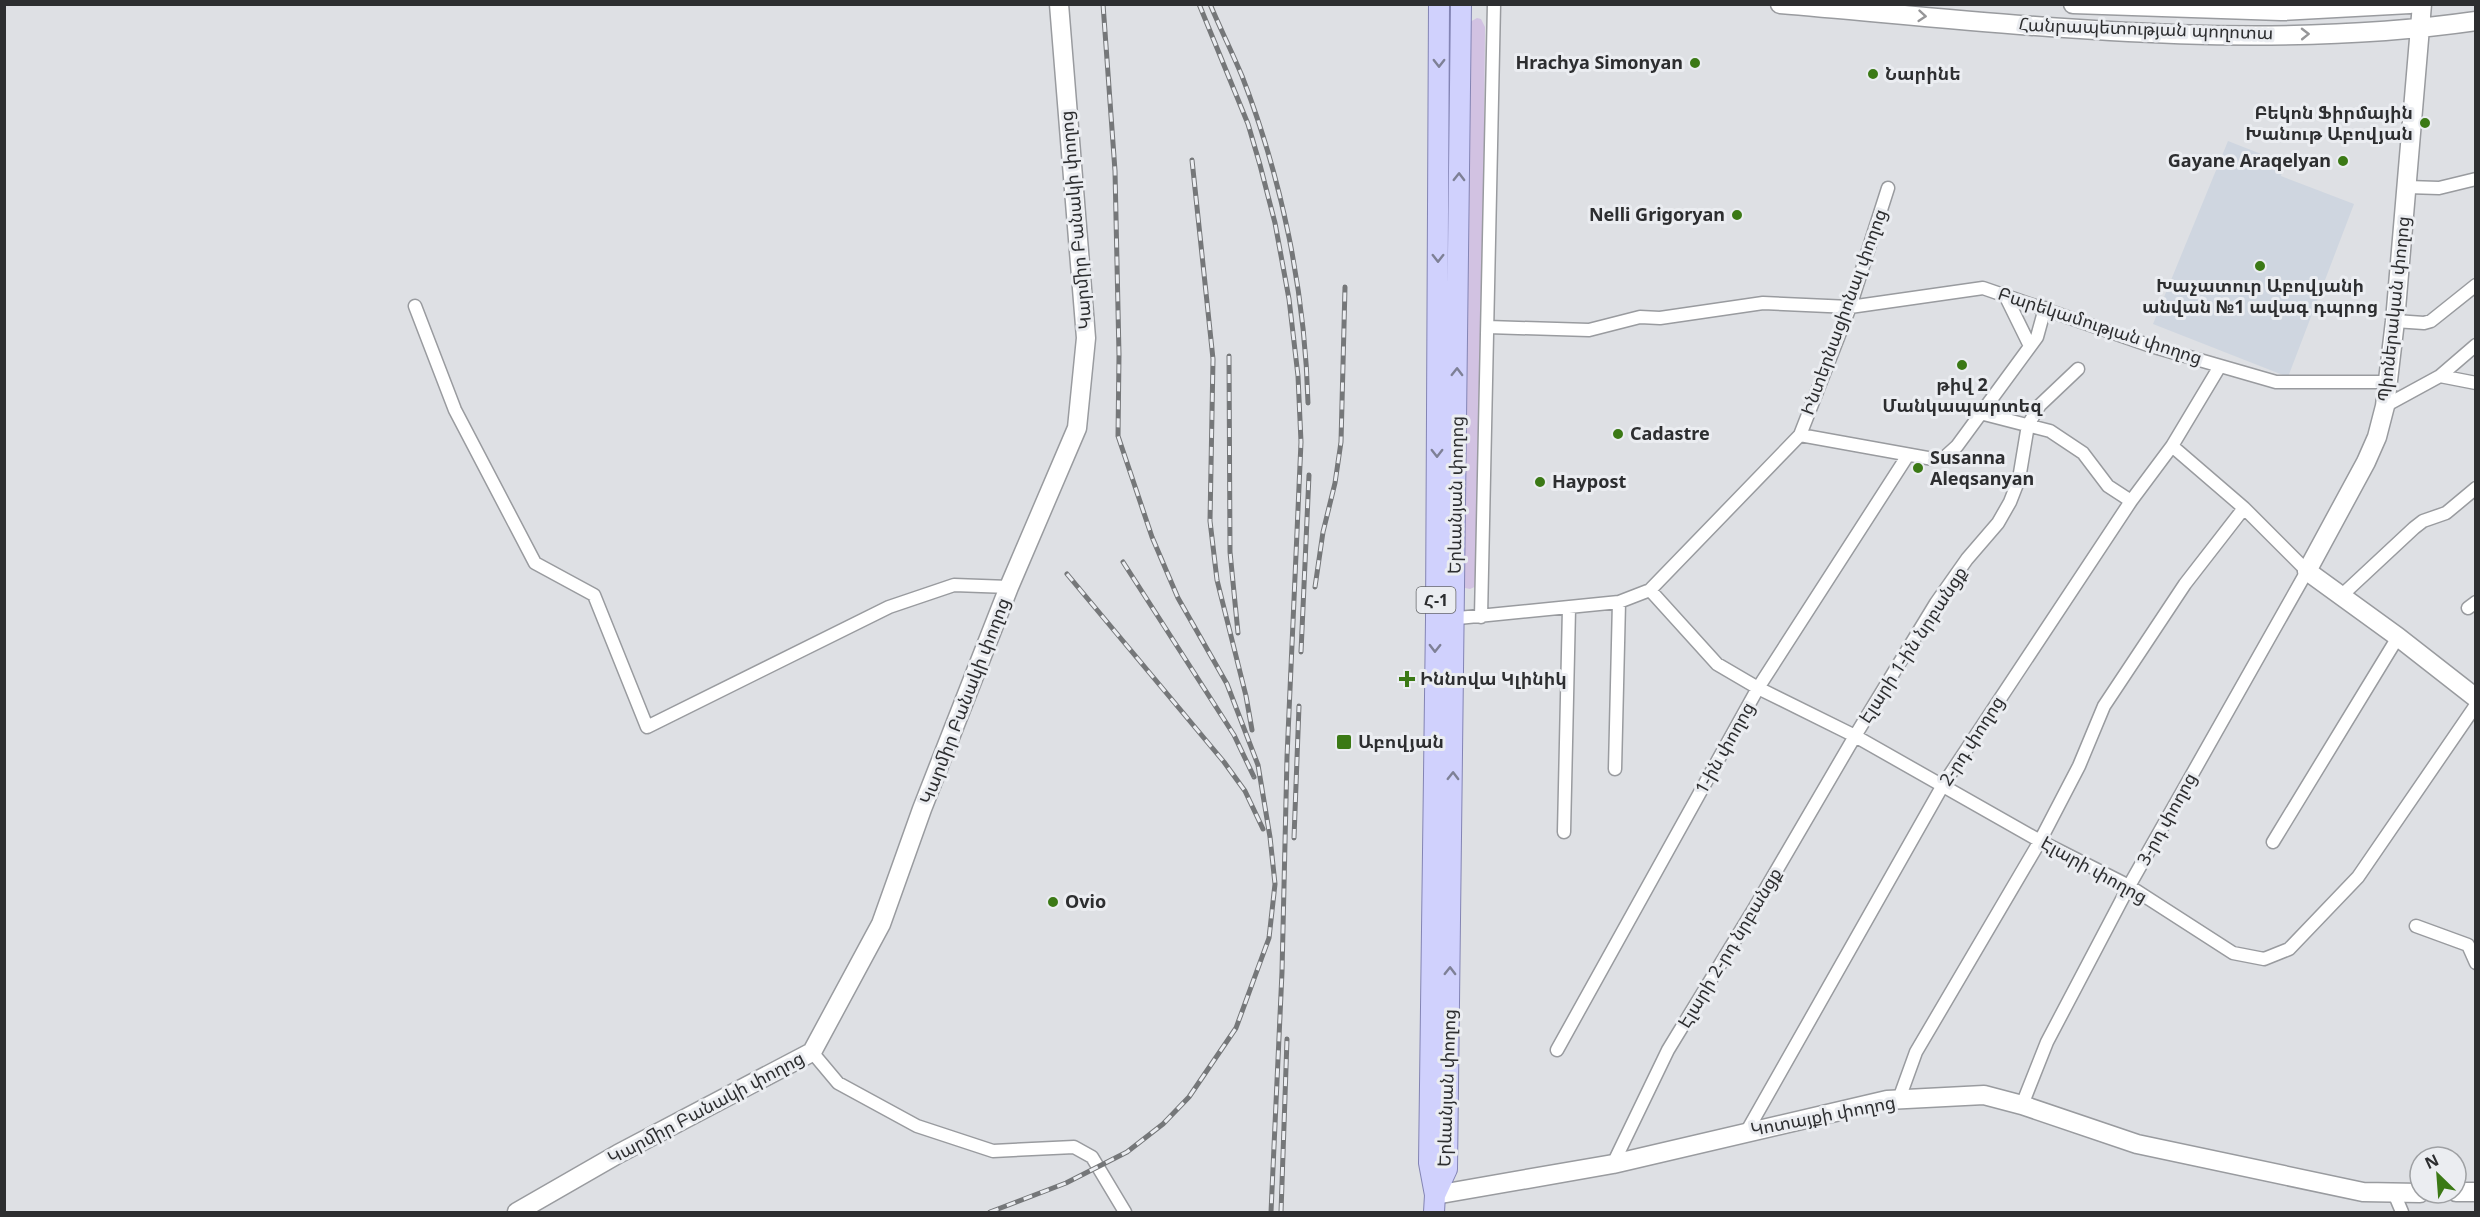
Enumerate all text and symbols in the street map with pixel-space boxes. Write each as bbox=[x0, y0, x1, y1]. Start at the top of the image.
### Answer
one-way arrow bbox=[1917, 9, 1926, 22]
street label: Հանրապետության պողոտա bbox=[2018, 12, 2274, 44]
one-way arrow bbox=[2300, 28, 2309, 41]
place label: Hrachya Simonyan bbox=[1515, 50, 1683, 74]
marker: Hrachya Simonyan bbox=[1688, 56, 1702, 70]
one-way arrow bbox=[1433, 58, 1445, 67]
place label: Նարինե bbox=[1885, 61, 1961, 85]
marker: Նարինե bbox=[1866, 67, 1880, 81]
place label: Բեկոն Ֆիրմային Խանութ Աբովյան bbox=[2245, 100, 2413, 145]
street label: Կարմիր Բանակի փողոց bbox=[1053, 110, 1097, 330]
marker: Բեկոն Ֆիրմային Խանութ Աբովյան bbox=[2418, 116, 2432, 130]
place label: Gayane Araqelyan bbox=[2168, 148, 2331, 172]
marker: Gayane Araqelyan bbox=[2336, 154, 2350, 168]
one-way arrow bbox=[1453, 172, 1465, 181]
place label: Nelli Grigoryan bbox=[1589, 202, 1725, 226]
street label: Ինտերնացիոնալ փողոց bbox=[1795, 205, 1892, 418]
marker: Nelli Grigoryan bbox=[1730, 208, 1744, 222]
street label: Պիոներական փողոց bbox=[2371, 215, 2415, 403]
one-way arrow bbox=[1432, 253, 1444, 262]
marker: Խաչատուր Աբովյանի անվան №1 ավագ դպրոց bbox=[2253, 259, 2267, 273]
place label: Խաչատուր Աբովյանի անվան №1 ավագ դպրոց bbox=[2142, 273, 2378, 318]
street label: Բարեկամության փողոց bbox=[1995, 281, 2205, 369]
marker: թիվ 2 Մանկապարտեզ bbox=[1955, 358, 1969, 372]
one-way arrow bbox=[1451, 367, 1463, 376]
place label: թիվ 2 Մանկապարտեզ bbox=[1882, 372, 2043, 417]
street label: Երևանյան փողոց bbox=[1442, 416, 1468, 574]
place label: Cadastre bbox=[1630, 421, 1710, 445]
marker: Cadastre bbox=[1611, 427, 1625, 441]
place label: Susanna Aleqsanyan bbox=[1930, 445, 2034, 490]
one-way arrow bbox=[1431, 448, 1443, 457]
marker: Susanna Aleqsanyan bbox=[1911, 461, 1925, 475]
place label: Haypost bbox=[1552, 469, 1626, 493]
marker: Haypost bbox=[1533, 475, 1547, 489]
street label: Էլարի 1-ին նրբանցք bbox=[1852, 561, 1972, 727]
road number: Հ-1 bbox=[1416, 587, 1456, 613]
street label: Կարմիր Բանակի փողոց bbox=[914, 594, 1015, 807]
one-way arrow bbox=[1429, 643, 1441, 652]
place label: Իննովա Կլինիկ bbox=[1420, 666, 1567, 690]
marker: Իննովա Կլինիկ bbox=[1398, 670, 1416, 688]
street label: 2-րդ փողոց bbox=[1933, 691, 2009, 790]
street label: 1-ին փողոց bbox=[1689, 697, 1759, 798]
place label: Աբովյան bbox=[1358, 729, 1444, 753]
marker: Աբովյան bbox=[1335, 733, 1353, 751]
street label: 3-րդ փողոց bbox=[2131, 768, 2201, 869]
one-way arrow bbox=[1446, 772, 1459, 781]
street label: Էլարի փողոց bbox=[2037, 830, 2152, 908]
street label: Էլարի 2-րդ նրբանցք bbox=[1672, 863, 1787, 1032]
place label: Ovio bbox=[1065, 889, 1106, 913]
marker: Ovio bbox=[1046, 895, 1060, 909]
one-way arrow bbox=[1444, 967, 1456, 976]
street label: Երևանյան փողոց bbox=[1431, 1009, 1461, 1167]
street label: Կարմիր Բանակի փողոց bbox=[603, 1045, 808, 1169]
street label: Կոտայքի փողոց bbox=[1748, 1089, 1897, 1141]
north arrow bbox=[2408, 1145, 2468, 1205]
text: N bbox=[2421, 1149, 2442, 1174]

